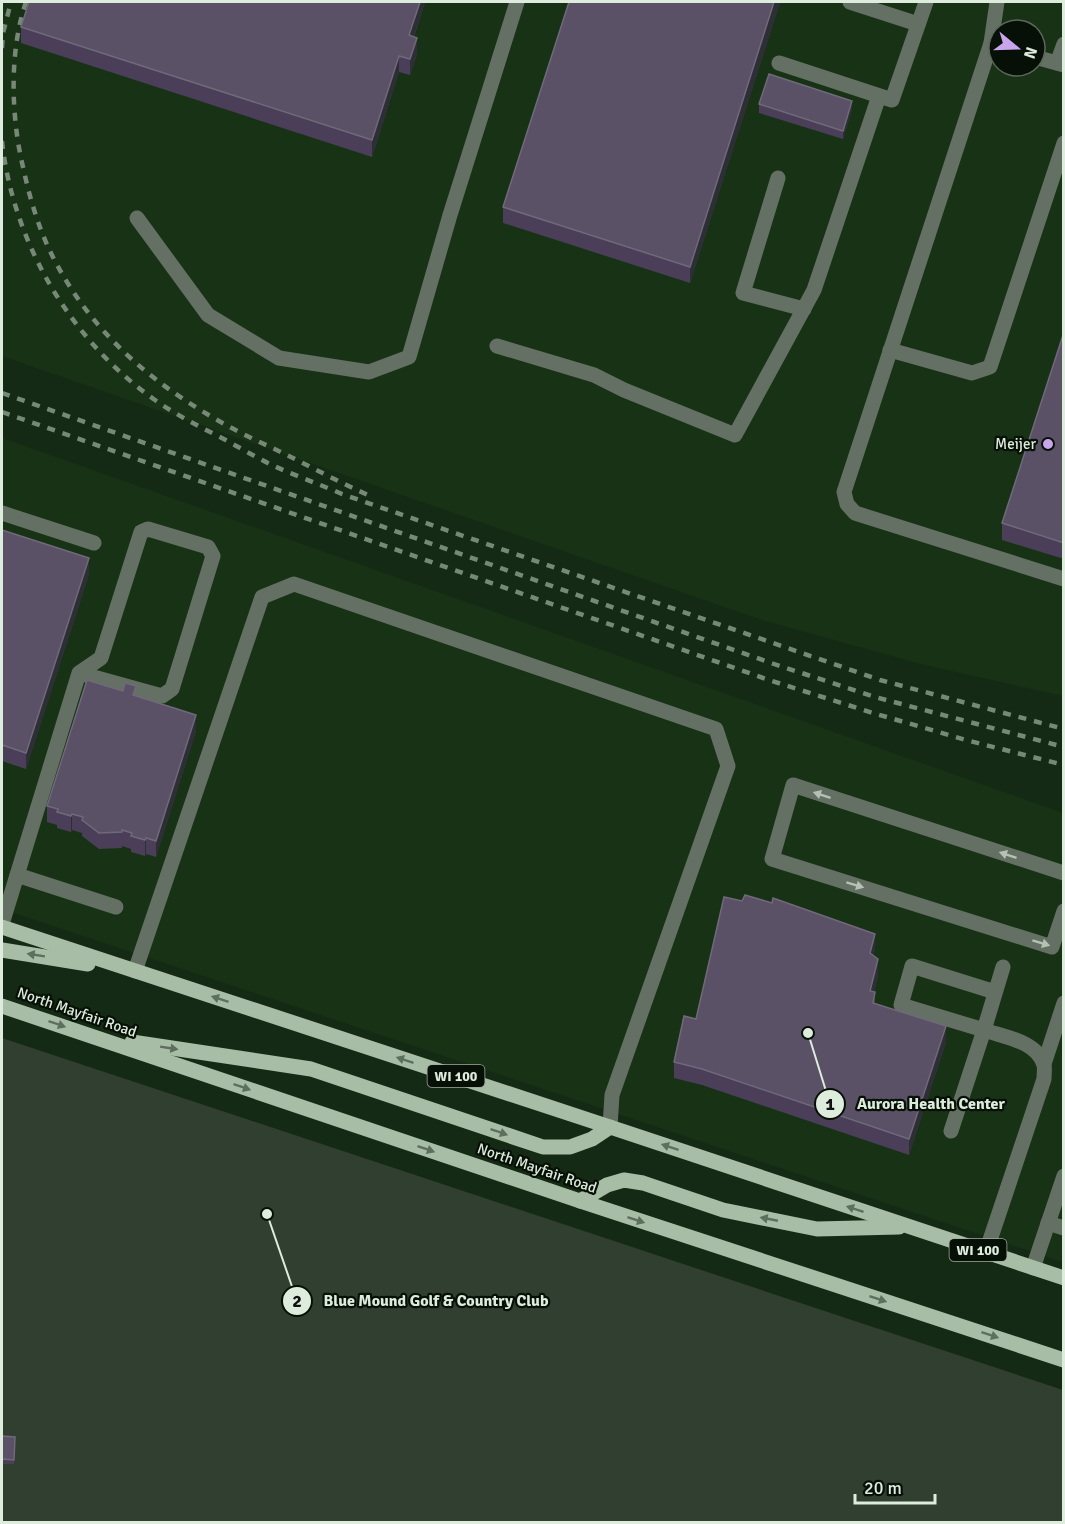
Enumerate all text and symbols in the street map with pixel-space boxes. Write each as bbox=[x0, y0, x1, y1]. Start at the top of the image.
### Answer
north arrow bbox=[987, 18, 1047, 78]
text: N bbox=[1019, 44, 1042, 61]
place label: Meijer bbox=[995, 435, 1036, 453]
marker: Meijer bbox=[1041, 437, 1055, 451]
one-way arrow bbox=[813, 790, 831, 799]
one-way arrow bbox=[999, 850, 1017, 859]
one-way arrow bbox=[846, 881, 864, 890]
one-way arrow bbox=[1032, 939, 1050, 949]
one-way arrow bbox=[26, 951, 45, 960]
street label: North Mayfair Road bbox=[15, 983, 139, 1041]
one-way arrow bbox=[211, 994, 229, 1003]
one-way arrow bbox=[48, 1020, 66, 1030]
one-way arrow bbox=[160, 1043, 179, 1052]
one-way arrow bbox=[396, 1054, 414, 1064]
road number: WI 100 bbox=[428, 1065, 484, 1087]
one-way arrow bbox=[233, 1082, 251, 1092]
callout: Aurora Health Center bbox=[815, 1087, 1017, 1121]
text: 1 bbox=[825, 1093, 835, 1115]
text: Aurora Health Center bbox=[857, 1094, 1006, 1114]
one-way arrow bbox=[490, 1128, 508, 1138]
street label: North Mayfair Road bbox=[475, 1139, 599, 1197]
one-way arrow bbox=[661, 1142, 679, 1151]
one-way arrow bbox=[417, 1145, 435, 1155]
one-way arrow bbox=[846, 1203, 864, 1213]
one-way arrow bbox=[759, 1214, 778, 1223]
one-way arrow bbox=[627, 1215, 645, 1225]
road number: WI 100 bbox=[950, 1239, 1006, 1261]
callout: Blue Mound Golf & Country Club bbox=[282, 1284, 561, 1318]
text: 2 bbox=[292, 1290, 302, 1312]
text: Blue Mound Golf & Country Club bbox=[324, 1291, 549, 1311]
one-way arrow bbox=[869, 1294, 887, 1304]
one-way arrow bbox=[981, 1331, 999, 1341]
scale bar bbox=[855, 1467, 934, 1505]
text: 20 m bbox=[864, 1477, 902, 1499]

